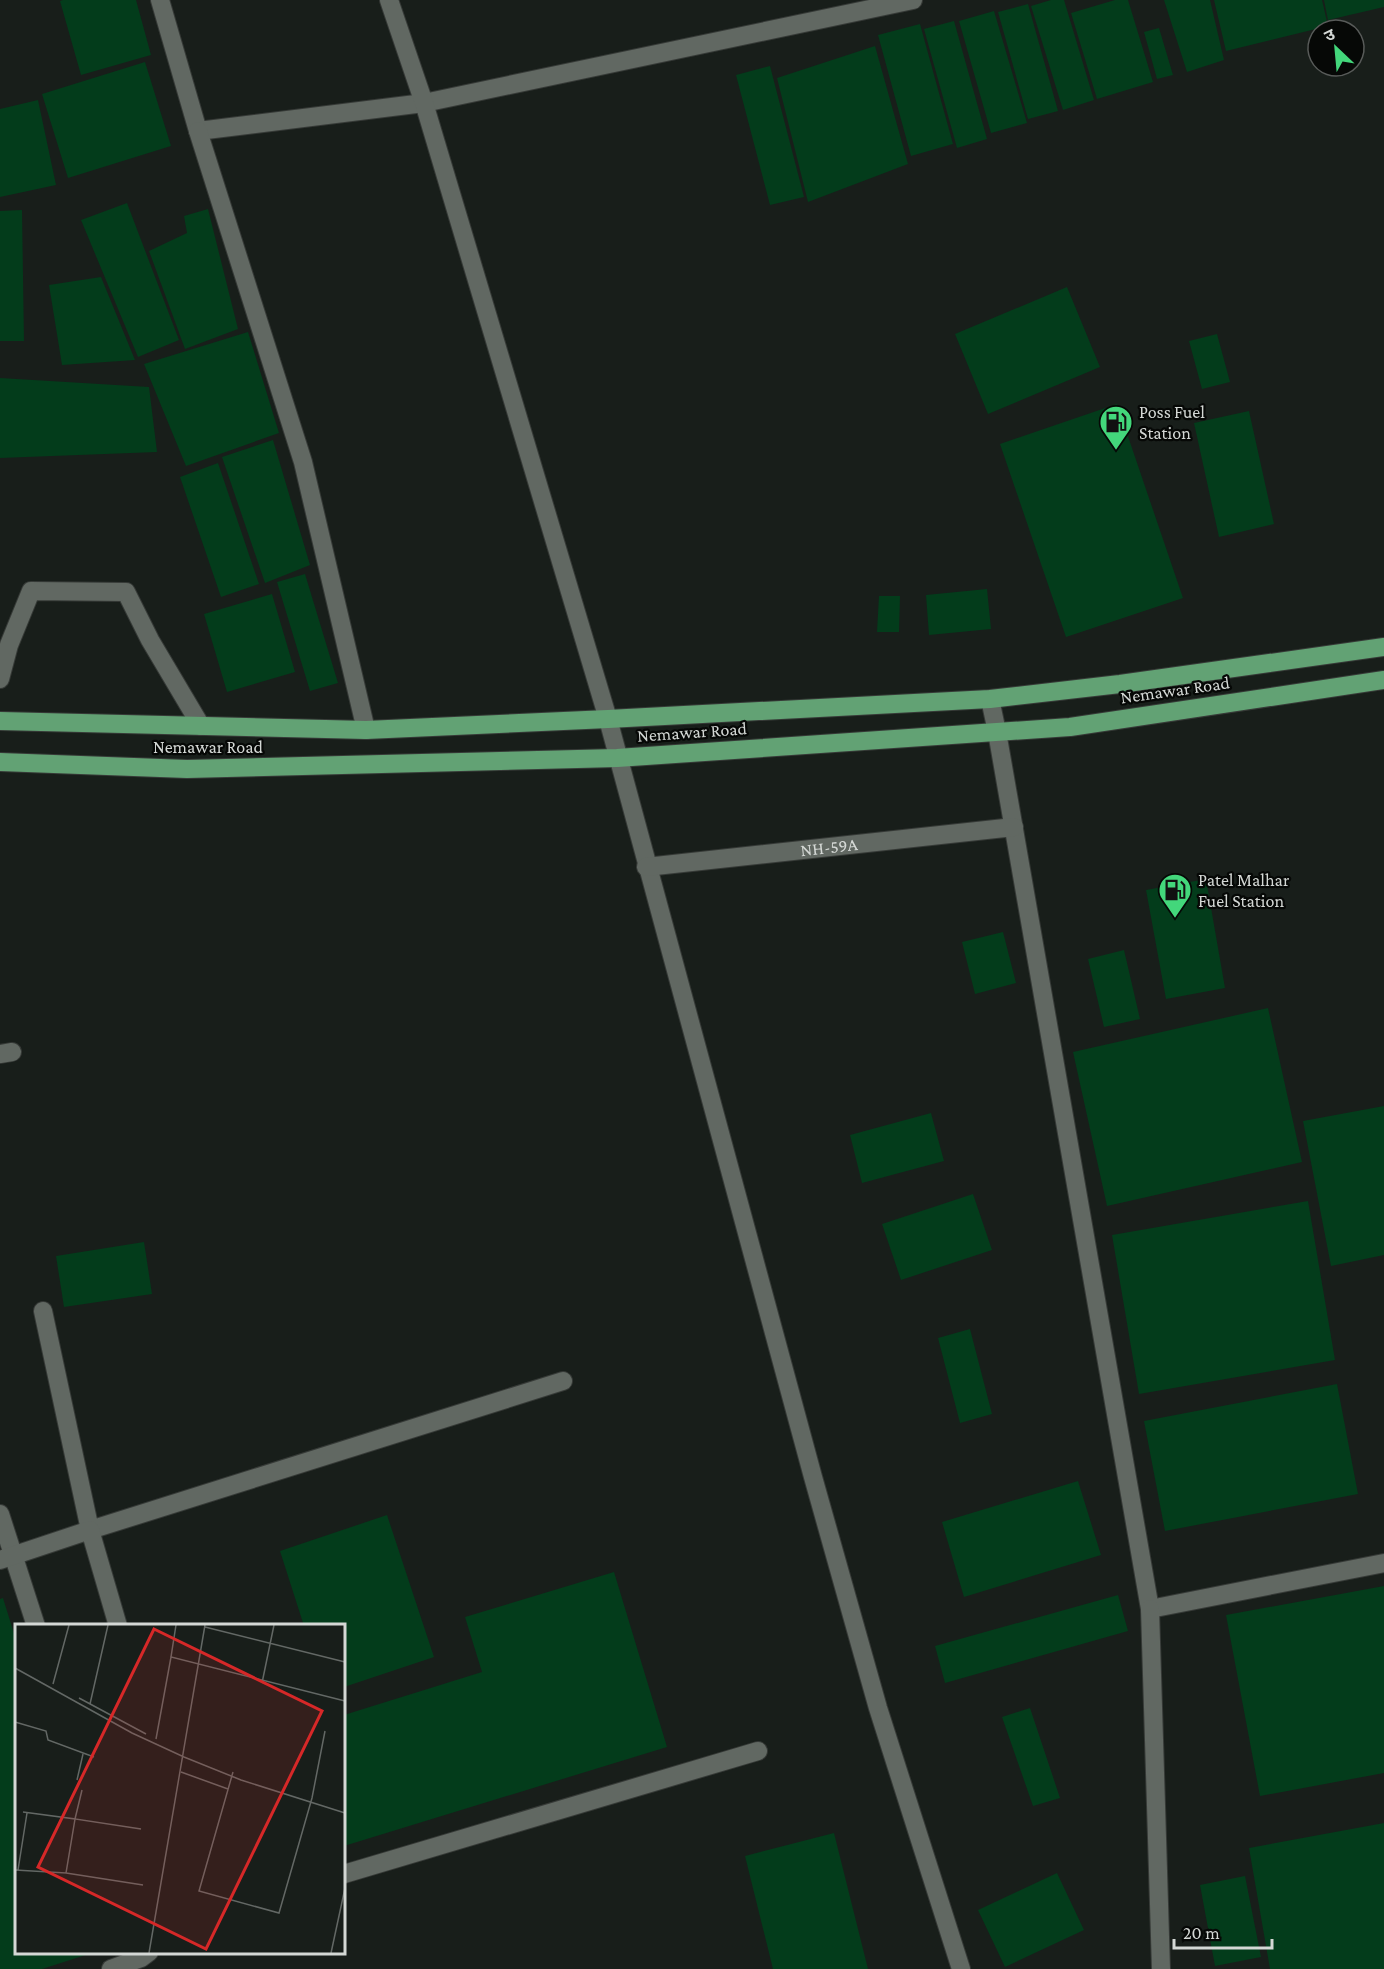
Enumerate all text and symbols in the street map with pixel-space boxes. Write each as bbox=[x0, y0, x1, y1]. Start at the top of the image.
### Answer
north arrow bbox=[1306, 18, 1366, 78]
text: उ bbox=[1322, 25, 1338, 45]
place label: Poss Fuel Station bbox=[1139, 402, 1205, 443]
fuel station icon: Poss Fuel Station bbox=[1098, 404, 1134, 451]
street label: Nemawar Road bbox=[1119, 672, 1231, 708]
street label: Nemawar Road bbox=[636, 718, 748, 746]
street label: Nemawar Road bbox=[153, 737, 264, 757]
street label: NH-59A bbox=[799, 834, 859, 860]
place label: Patel Malhar Fuel Station bbox=[1198, 870, 1290, 911]
fuel station icon: Patel Malhar Fuel Station bbox=[1157, 872, 1193, 919]
inset map bbox=[15, 1624, 345, 1954]
scale bar bbox=[1174, 1912, 1272, 1950]
text: 20 m bbox=[1183, 1923, 1220, 1943]

